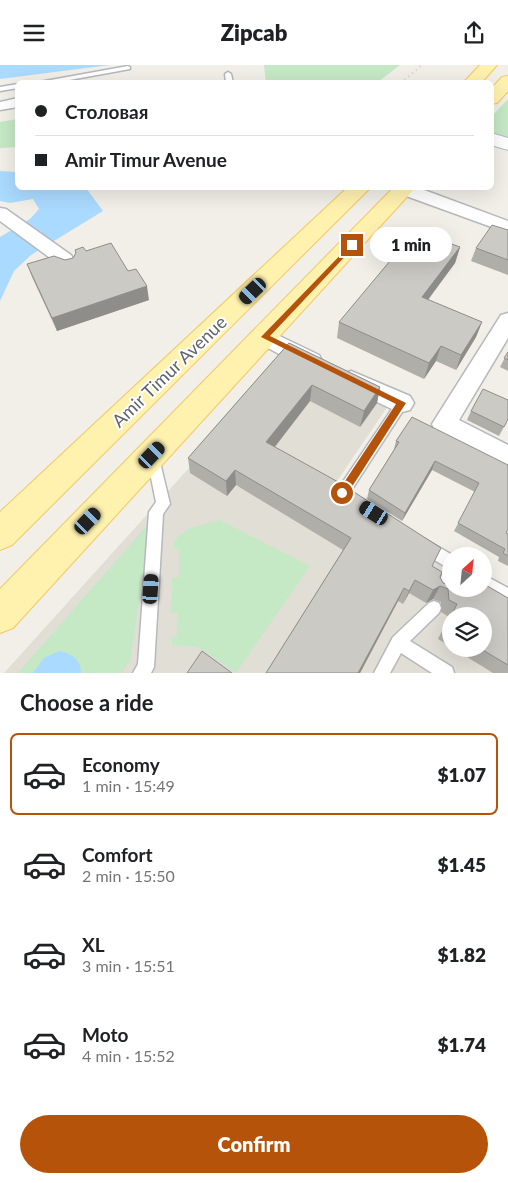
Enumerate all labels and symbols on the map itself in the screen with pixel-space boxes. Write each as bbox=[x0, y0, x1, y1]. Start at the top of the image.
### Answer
callout: 1 min bbox=[370, 227, 452, 263]
route end bbox=[341, 234, 363, 256]
car bbox=[236, 275, 269, 307]
street label: Amir Timur Avenue bbox=[107, 311, 231, 431]
car bbox=[136, 439, 167, 471]
route start bbox=[331, 482, 353, 504]
car bbox=[357, 499, 390, 527]
car bbox=[72, 505, 103, 537]
north arrow bbox=[442, 547, 492, 597]
car bbox=[142, 574, 159, 604]

